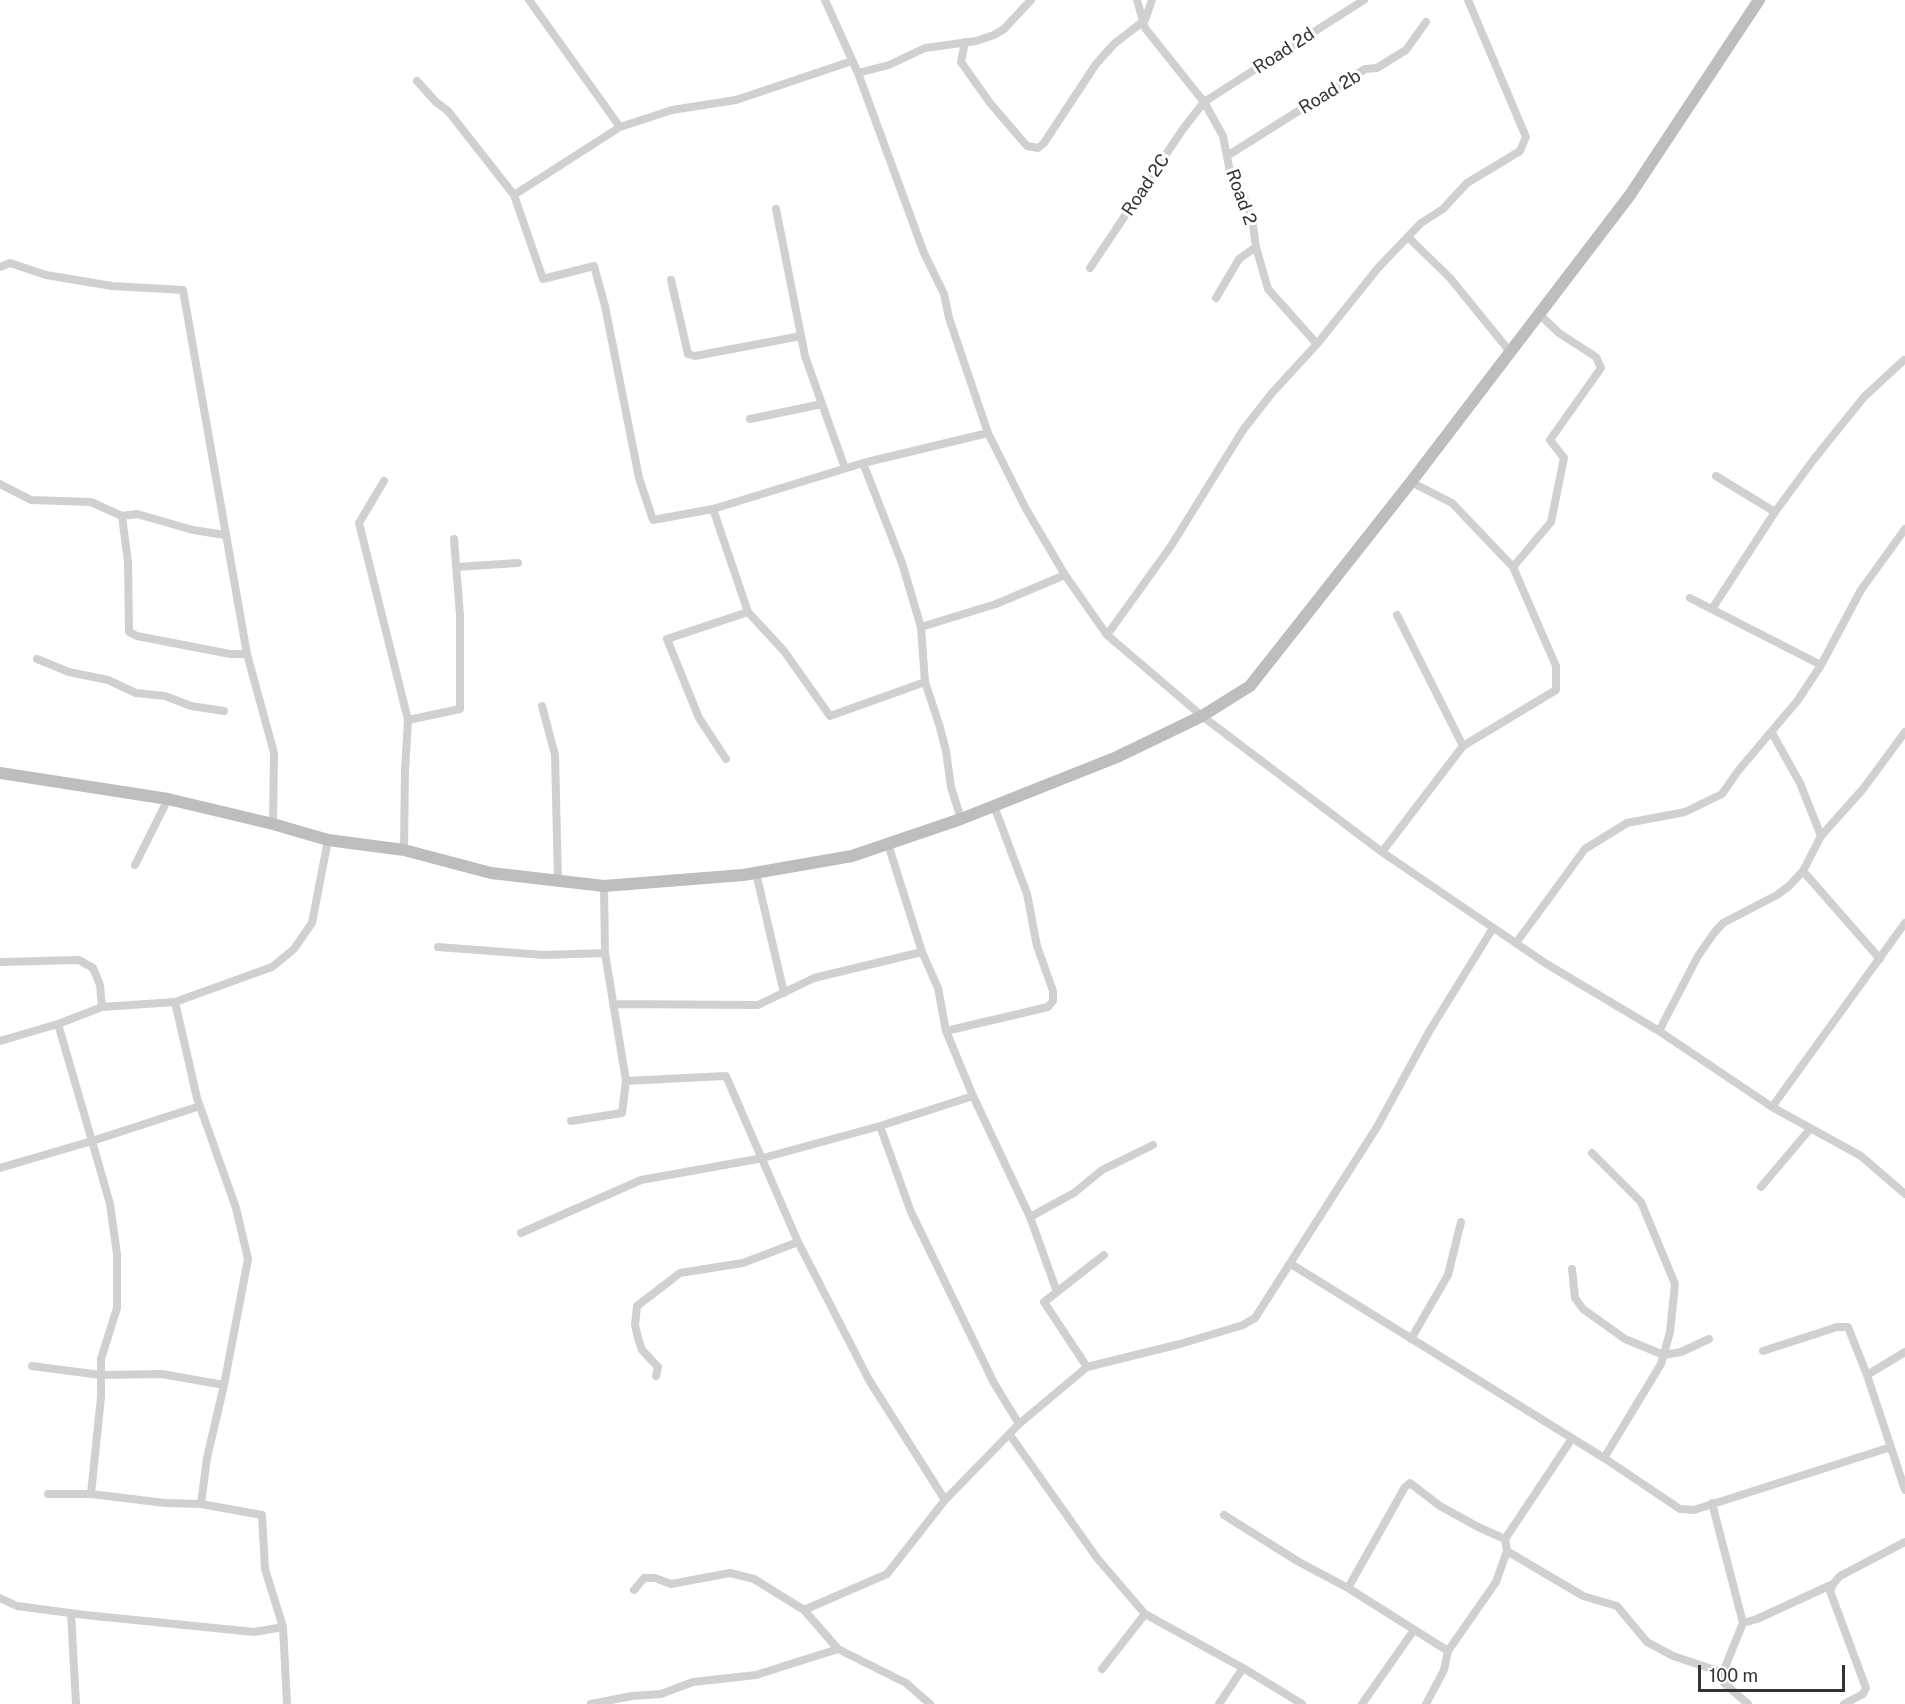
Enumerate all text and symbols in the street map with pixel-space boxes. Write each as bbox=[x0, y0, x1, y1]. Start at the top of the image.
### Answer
street label: Road 2d bbox=[1249, 23, 1319, 79]
street label: Road 2b bbox=[1295, 65, 1365, 119]
street label: Road 2C bbox=[1117, 150, 1175, 220]
street label: Road 2 bbox=[1221, 166, 1261, 228]
scale bar bbox=[1701, 1653, 1848, 1691]
text: 100 m bbox=[1709, 1665, 1758, 1686]

